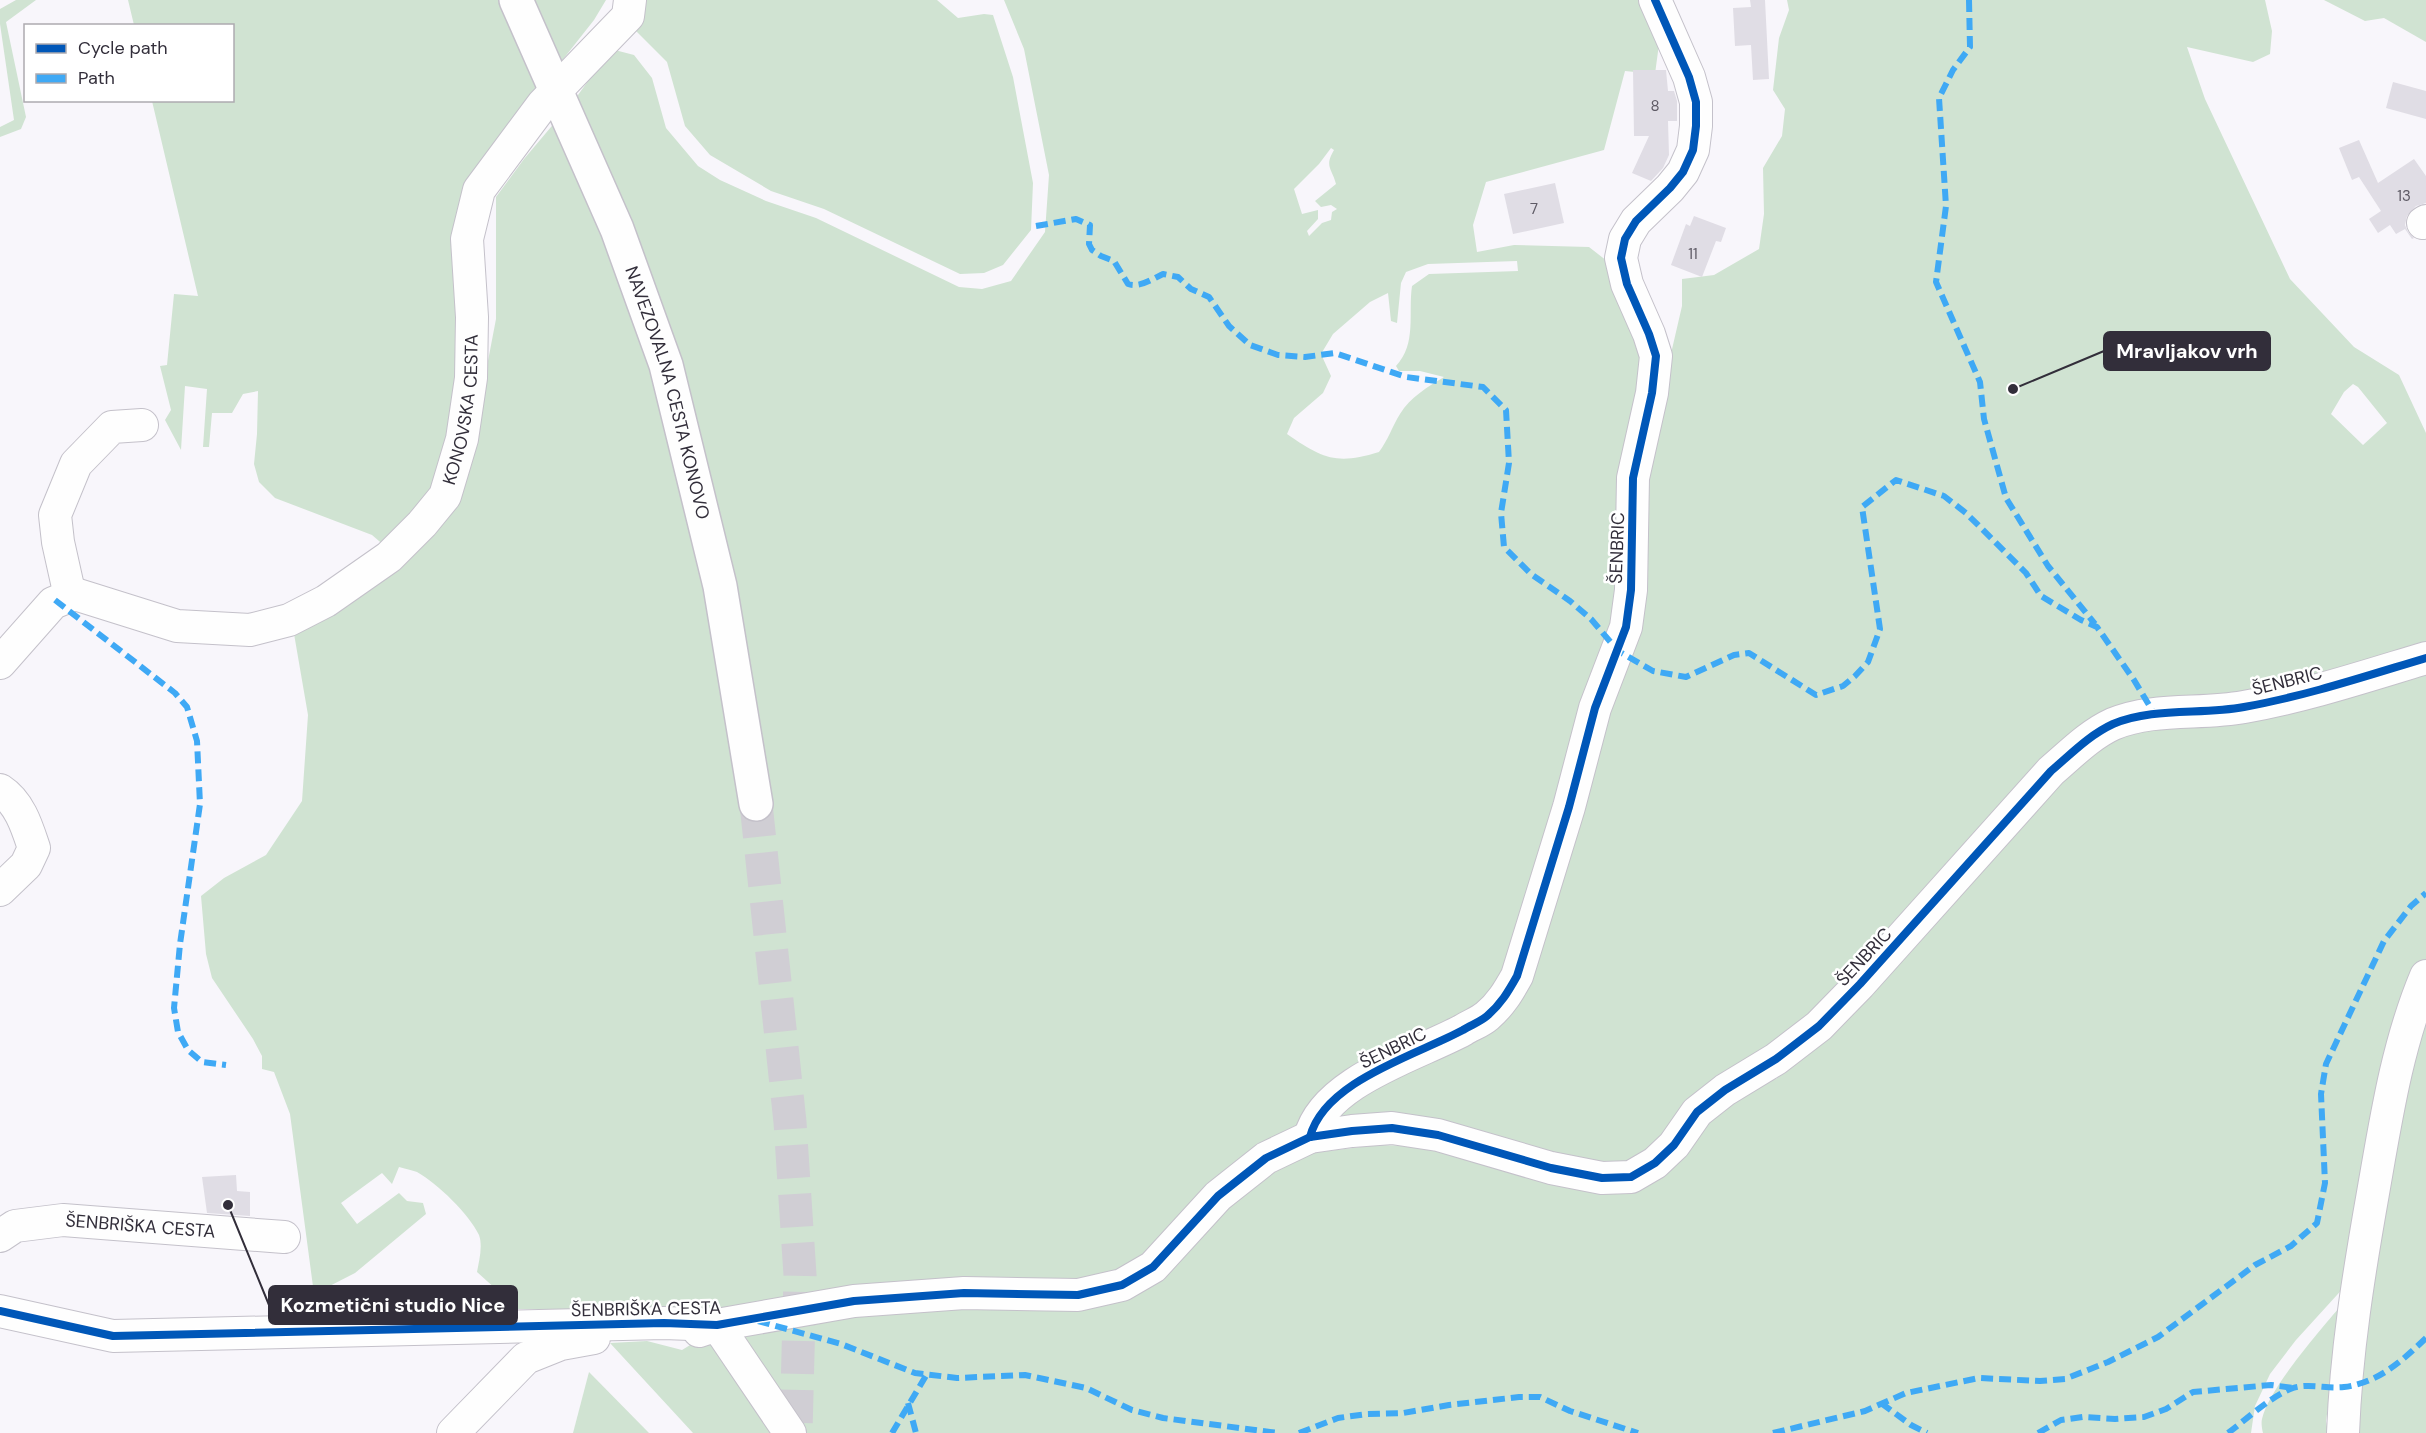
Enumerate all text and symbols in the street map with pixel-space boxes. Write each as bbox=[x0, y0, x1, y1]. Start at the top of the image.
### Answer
legend bbox=[24, 24, 234, 102]
text: Cycle path bbox=[78, 36, 168, 60]
text: Path bbox=[78, 66, 115, 90]
house number: 8 bbox=[1650, 96, 1660, 116]
house number: 13 bbox=[2397, 186, 2411, 206]
house number: 7 bbox=[1530, 199, 1538, 219]
house number: 11 bbox=[1688, 244, 1698, 264]
street label: NAVEZOVALNA CESTA KONOVO bbox=[619, 263, 715, 522]
callout: Mravljakov vrh bbox=[2104, 332, 2270, 370]
street label: KONOVSKA CESTA bbox=[437, 334, 484, 488]
text: Mravljakov vrh bbox=[2116, 338, 2258, 364]
street label: ŠENBRIC bbox=[1604, 512, 1630, 584]
street label: ŠENBRIC bbox=[2249, 661, 2325, 701]
street label: ŠENBRIC bbox=[1831, 923, 1897, 991]
street label: ŠENBRIC bbox=[1356, 1021, 1431, 1075]
street label: ŠENBRIŠKA CESTA bbox=[64, 1208, 216, 1244]
callout: Kozmetični studio Nice bbox=[269, 1286, 517, 1324]
text: Kozmetični studio Nice bbox=[281, 1292, 505, 1318]
street label: ŠENBRIŠKA CESTA bbox=[571, 1296, 721, 1322]

